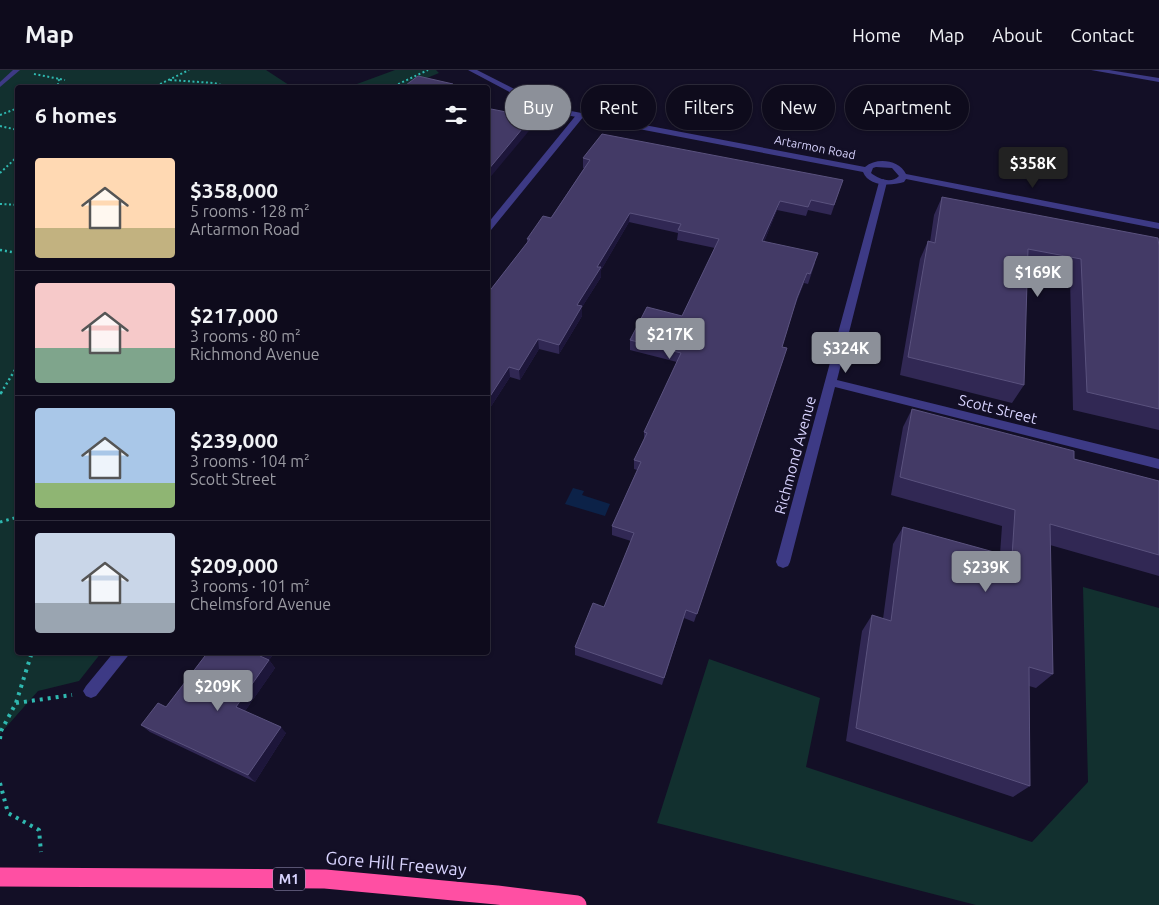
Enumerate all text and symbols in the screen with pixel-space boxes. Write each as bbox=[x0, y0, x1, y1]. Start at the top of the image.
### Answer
text: Map bbox=[25, 21, 74, 48]
text: Home bbox=[852, 25, 901, 45]
text: Map bbox=[929, 25, 964, 45]
text: About bbox=[992, 25, 1042, 45]
text: Contact bbox=[1070, 25, 1134, 45]
chip: Buy bbox=[505, 85, 571, 130]
chip: Rent bbox=[581, 85, 656, 130]
chip: Filters bbox=[666, 85, 752, 130]
chip: New bbox=[762, 85, 835, 130]
chip: Apartment bbox=[845, 85, 969, 130]
icon: filters bbox=[442, 101, 470, 129]
text: 6 homes bbox=[35, 103, 117, 127]
street label: Artarmon Road bbox=[773, 133, 857, 161]
pin: $358K bbox=[998, 146, 1068, 189]
text: $358K bbox=[1010, 154, 1056, 172]
icon: home bbox=[75, 178, 135, 238]
text: $358,000 bbox=[190, 178, 278, 202]
text: 5 rooms · 128 m² bbox=[190, 202, 310, 220]
text: Artarmon Road bbox=[190, 220, 300, 238]
pin: $169K bbox=[1003, 256, 1073, 298]
text: $169K bbox=[1015, 263, 1061, 281]
icon: home bbox=[75, 303, 135, 363]
text: $217,000 bbox=[190, 303, 278, 327]
pin: $217K bbox=[635, 318, 705, 360]
text: $217K bbox=[647, 325, 693, 343]
text: 3 rooms · 80 m² bbox=[190, 327, 301, 345]
pin: $324K bbox=[811, 332, 881, 374]
text: $324K bbox=[823, 339, 869, 357]
text: Richmond Avenue bbox=[190, 345, 320, 363]
street label: Scott Street bbox=[957, 391, 1039, 427]
street label: Richmond Avenue bbox=[771, 394, 819, 516]
icon: home bbox=[75, 428, 135, 488]
text: $239,000 bbox=[190, 428, 278, 452]
text: 3 rooms · 104 m² bbox=[190, 452, 310, 470]
text: Scott Street bbox=[190, 470, 276, 488]
pin: $239K bbox=[951, 550, 1021, 593]
icon: home bbox=[75, 553, 135, 613]
text: $209,000 bbox=[190, 553, 278, 577]
text: $239K bbox=[963, 558, 1009, 576]
text: 3 rooms · 101 m² bbox=[190, 577, 310, 595]
text: Chelmsford Avenue bbox=[190, 595, 331, 613]
pin: $209K bbox=[183, 670, 253, 712]
text: $209K bbox=[195, 677, 241, 695]
street label: Gore Hill Freeway bbox=[325, 847, 468, 879]
road number: M1 bbox=[273, 868, 305, 891]

